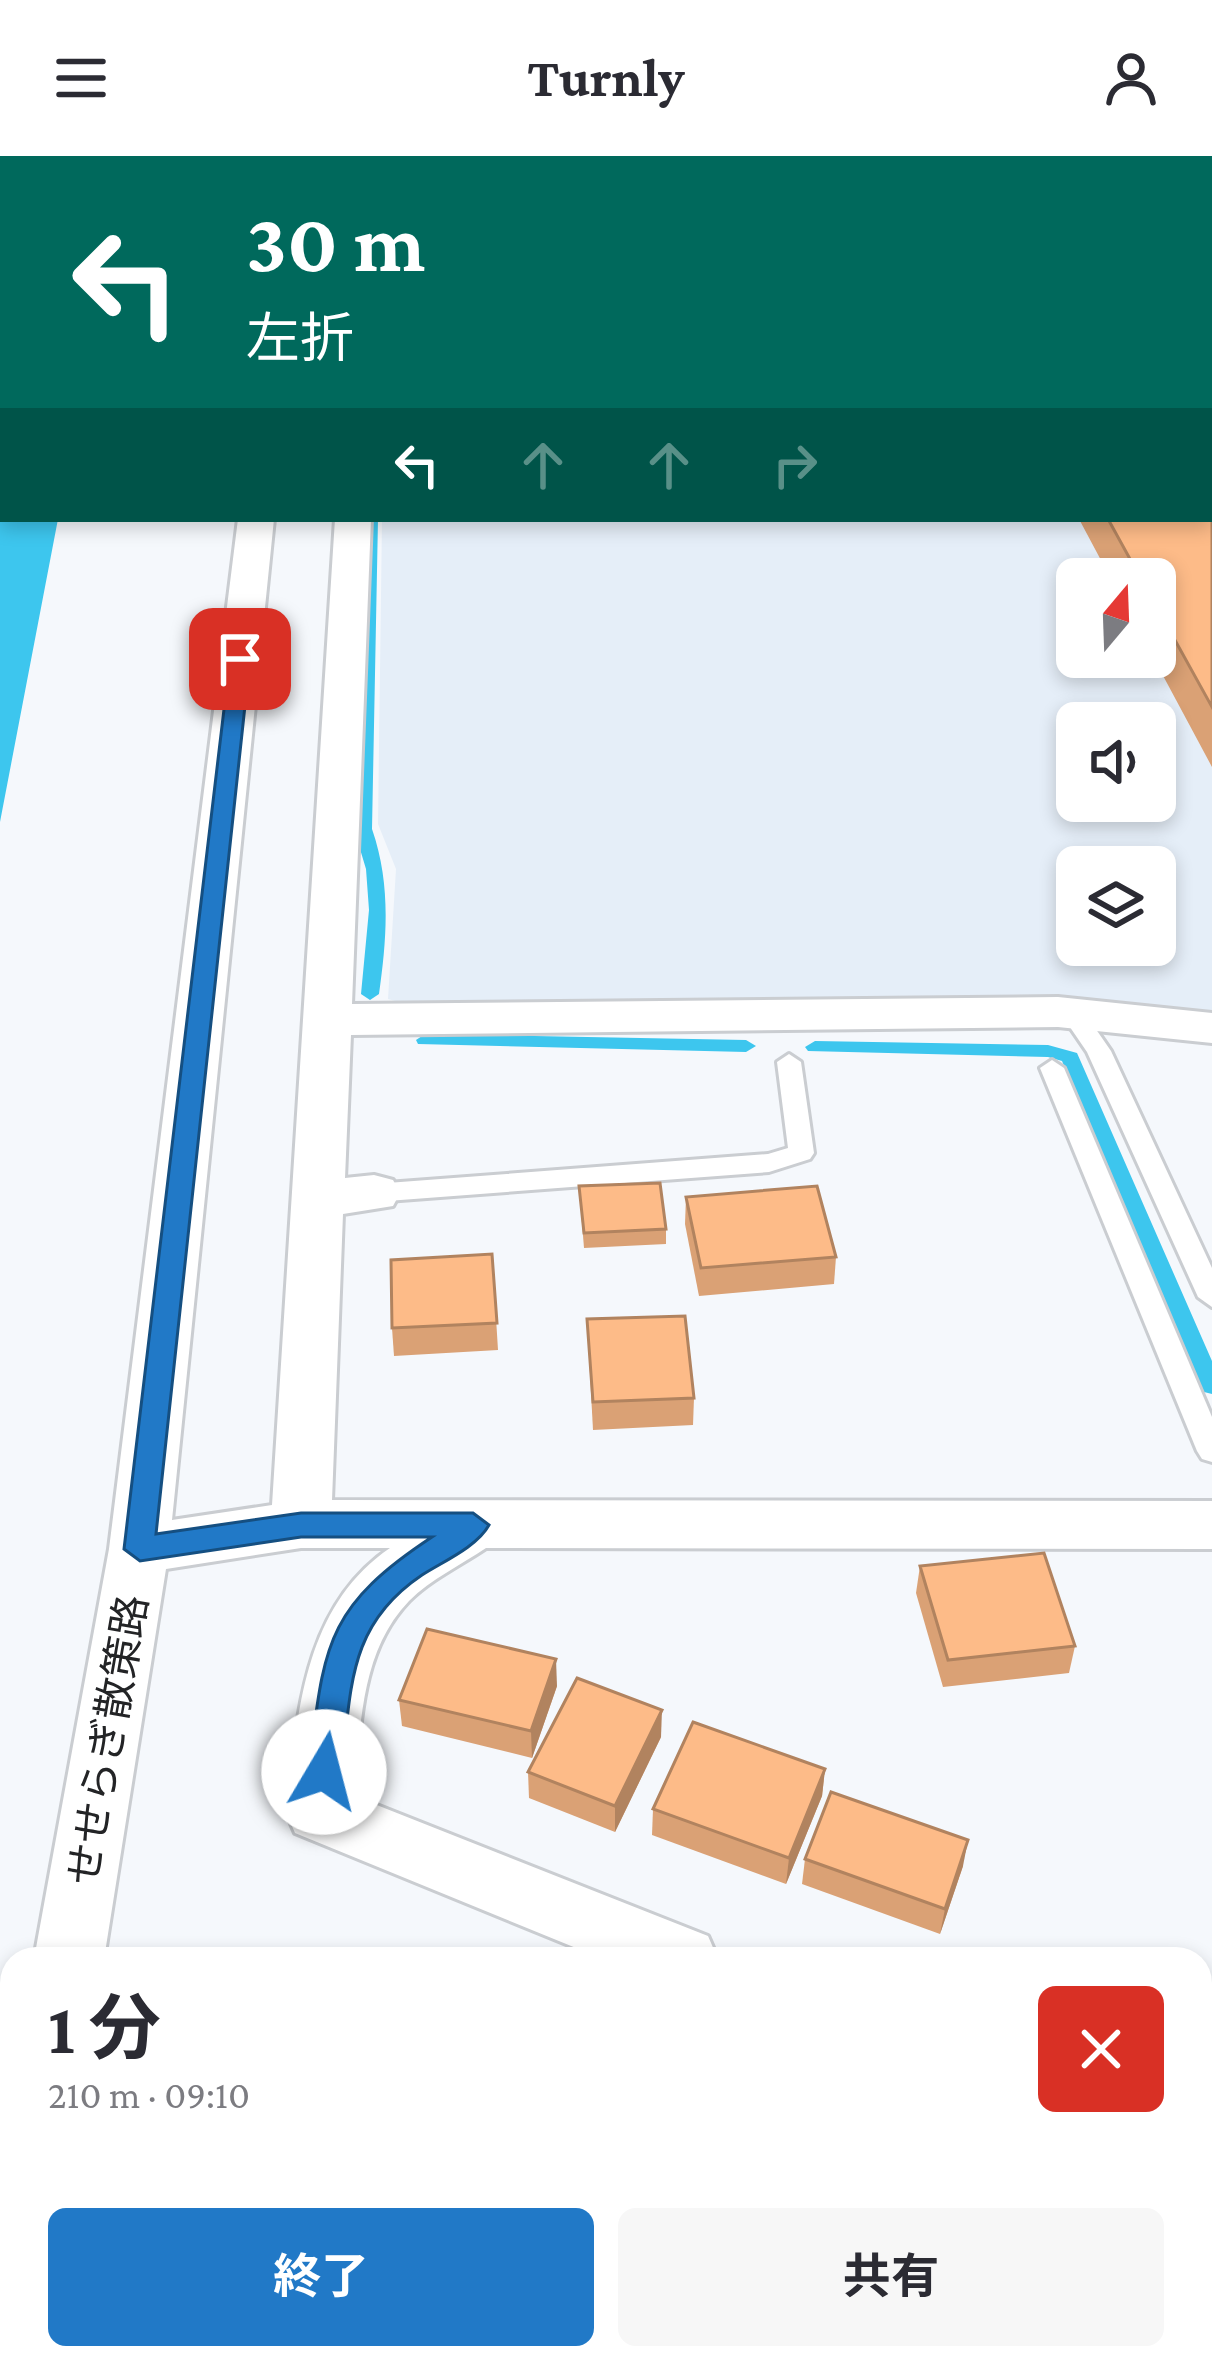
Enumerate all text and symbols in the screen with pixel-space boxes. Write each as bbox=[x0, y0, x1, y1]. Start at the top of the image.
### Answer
icon: menu bbox=[48, 45, 114, 111]
icon: person bbox=[1098, 45, 1164, 111]
text: Turnly bbox=[527, 48, 685, 108]
text: 30 m bbox=[246, 196, 425, 289]
icon: left bbox=[48, 204, 204, 360]
text: 左折 bbox=[246, 309, 354, 369]
icon: left bbox=[384, 432, 450, 498]
icon: ahead bbox=[510, 432, 576, 498]
icon: ahead bbox=[636, 432, 702, 498]
icon: right bbox=[762, 432, 828, 498]
north arrow bbox=[1056, 558, 1176, 678]
map controls bbox=[1056, 558, 1176, 966]
pin bbox=[189, 608, 291, 710]
icon: arrive bbox=[207, 626, 273, 692]
button: sound bbox=[1056, 702, 1176, 822]
button: layers bbox=[1056, 846, 1176, 966]
street label: せせらぎ散策路 bbox=[59, 1591, 156, 1889]
position arrow bbox=[261, 1709, 387, 1835]
button: close bbox=[1038, 1986, 1164, 2112]
text: 1 分 bbox=[48, 1988, 161, 2068]
text: 210 m · 09:10 bbox=[48, 2073, 250, 2116]
button: 終了 bbox=[48, 2208, 594, 2346]
button: 共有 bbox=[618, 2208, 1164, 2346]

